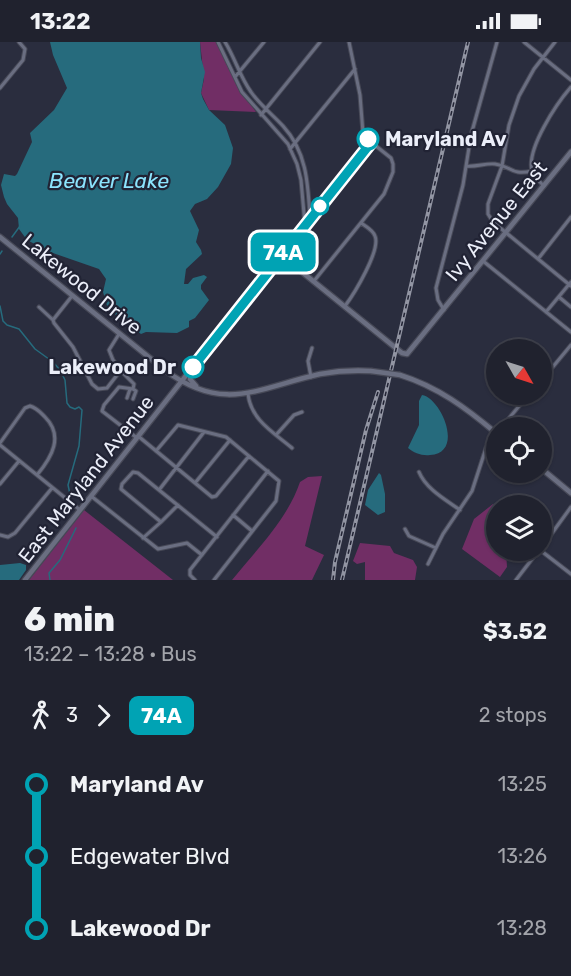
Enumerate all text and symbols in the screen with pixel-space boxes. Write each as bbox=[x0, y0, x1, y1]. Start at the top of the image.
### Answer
text: 13:22 bbox=[30, 8, 90, 35]
place label: Maryland Av bbox=[385, 127, 507, 151]
marker: Maryland Av bbox=[357, 128, 379, 150]
street label: Ivy Avenue East bbox=[440, 156, 552, 286]
water label: Beaver Lake bbox=[49, 168, 169, 193]
unlabelled marker bbox=[311, 197, 329, 215]
street label: Lakewood Drive bbox=[17, 229, 147, 339]
line badge: 74A bbox=[248, 232, 318, 272]
text: 74A bbox=[263, 240, 303, 265]
north arrow bbox=[486, 339, 552, 405]
map controls bbox=[486, 339, 552, 561]
place label: Lakewood Dr bbox=[48, 355, 176, 379]
marker: Lakewood Dr bbox=[182, 356, 204, 378]
street label: East Maryland Avenue bbox=[13, 390, 159, 568]
button: locate bbox=[486, 417, 552, 483]
button: layers bbox=[486, 495, 552, 561]
text: 6 min bbox=[24, 600, 115, 639]
text: $3.52 bbox=[483, 618, 547, 645]
text: 13:22 – 13:28 · Bus bbox=[24, 642, 197, 666]
icon: walk bbox=[24, 699, 57, 732]
icon: forward bbox=[87, 699, 120, 732]
text: 3 bbox=[66, 703, 78, 727]
text: 74A bbox=[141, 703, 182, 728]
text: 2 stops bbox=[479, 703, 547, 727]
text: Maryland Av bbox=[70, 771, 204, 798]
text: 13:25 bbox=[498, 772, 547, 796]
text: Edgewater Blvd bbox=[70, 843, 230, 870]
text: 13:26 bbox=[498, 844, 547, 868]
text: Lakewood Dr bbox=[70, 915, 210, 942]
text: 13:28 bbox=[497, 916, 547, 940]

